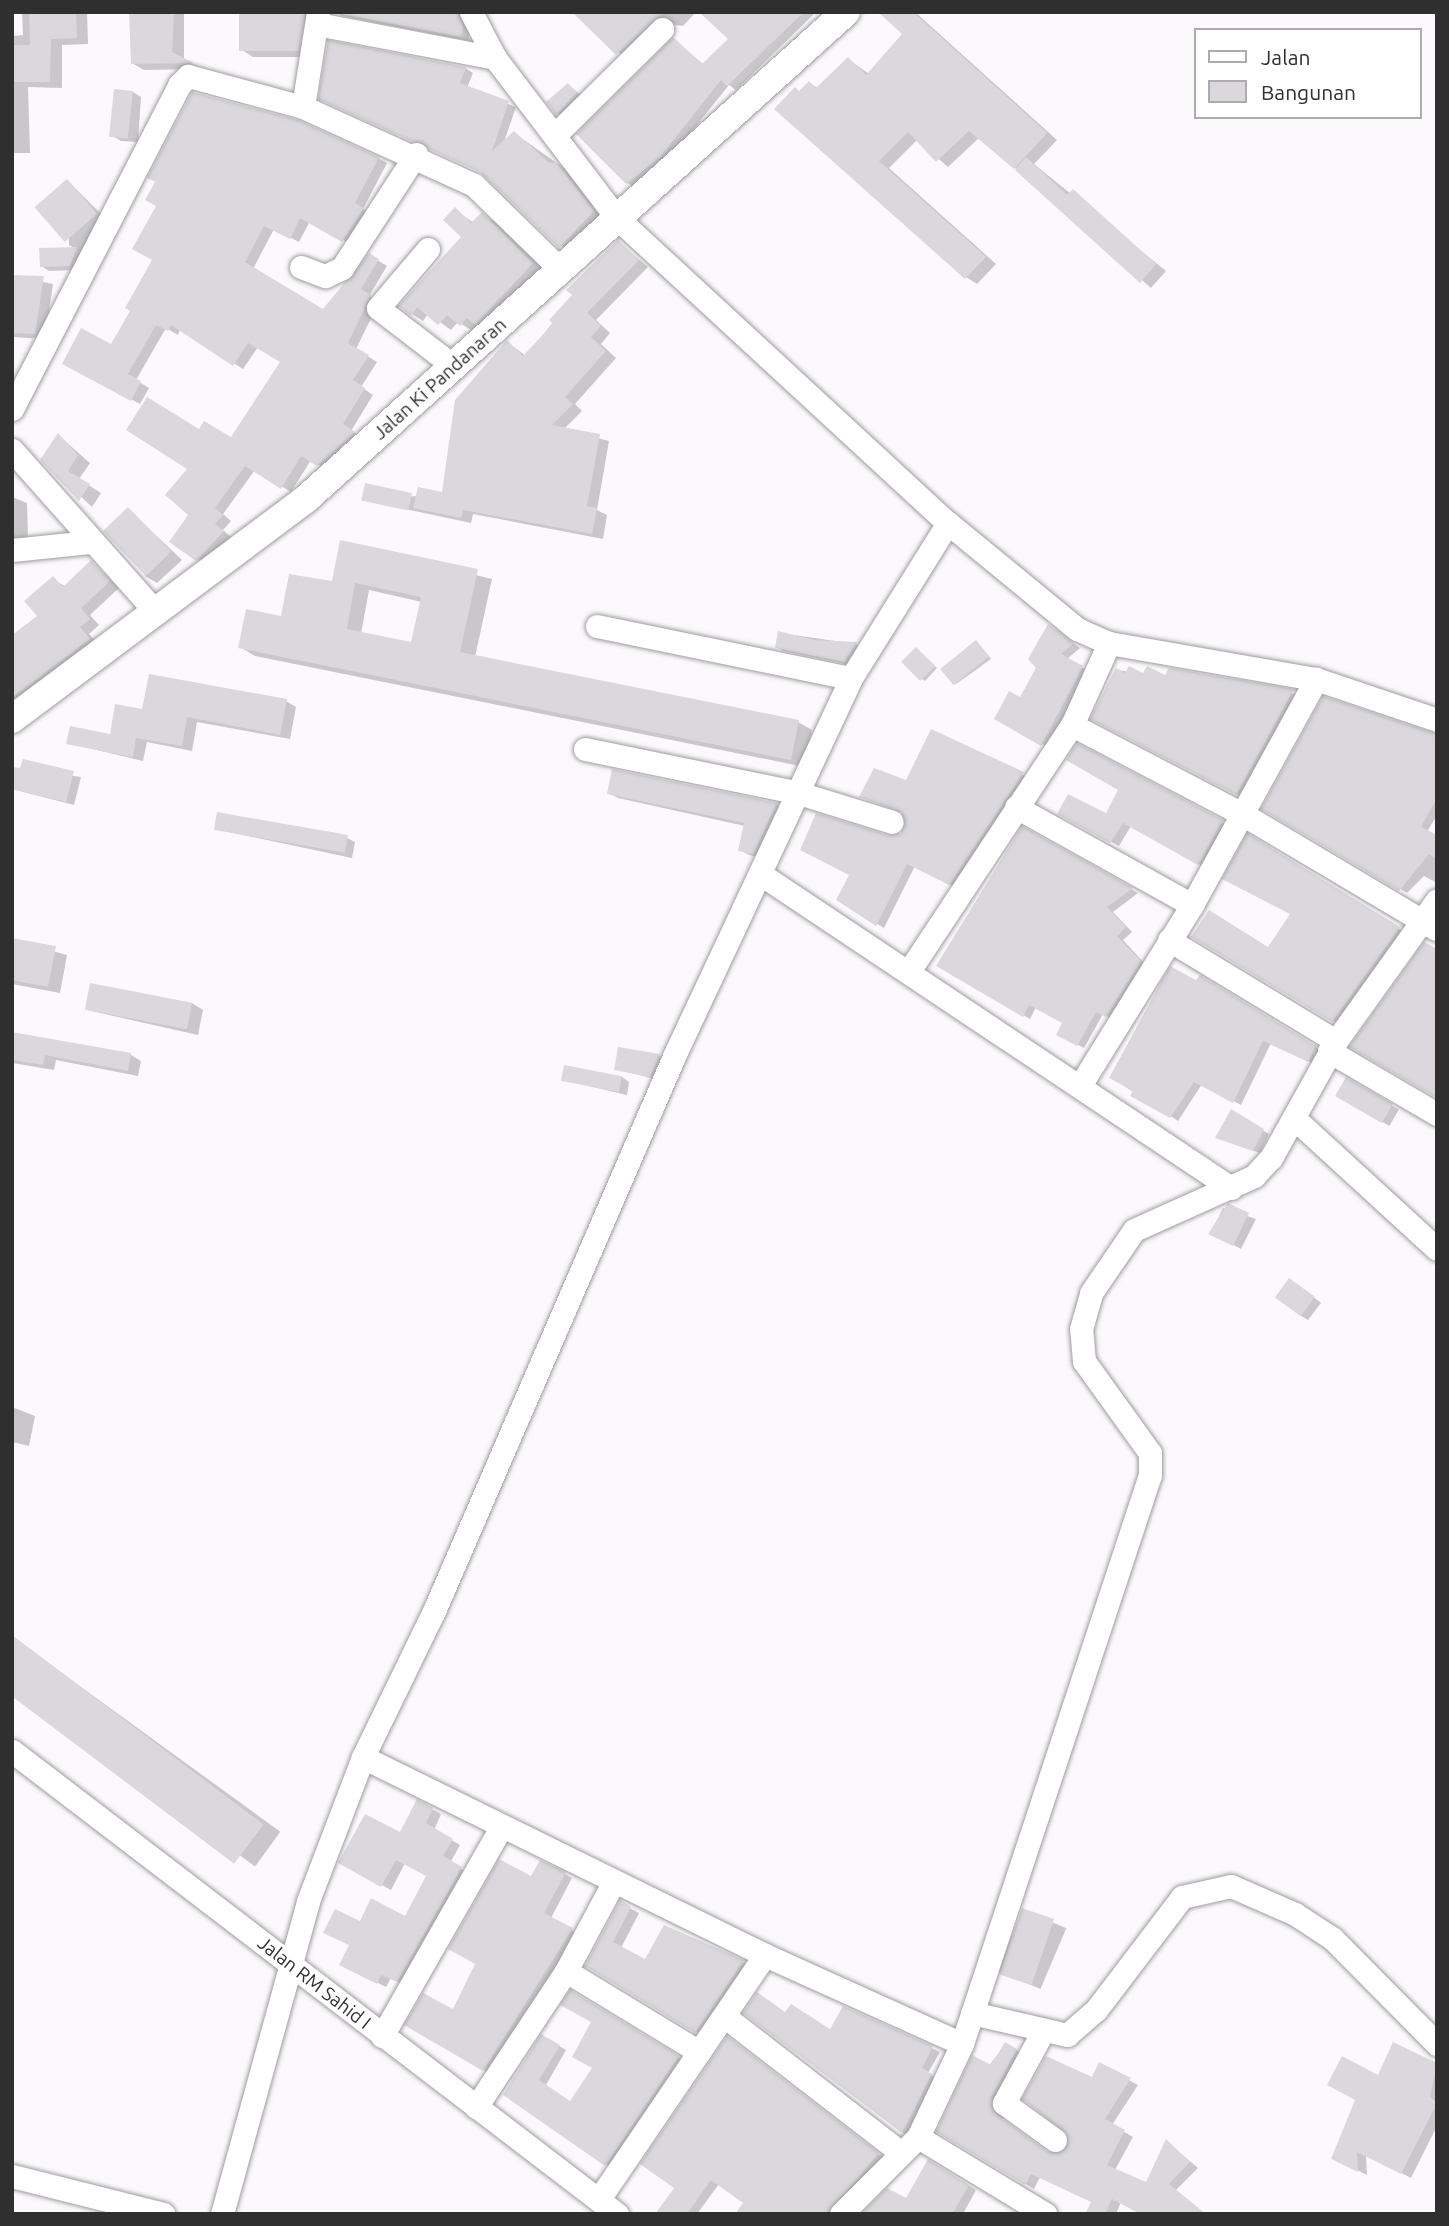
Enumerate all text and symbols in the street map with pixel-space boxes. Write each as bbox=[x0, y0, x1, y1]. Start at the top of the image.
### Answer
legend bbox=[1194, 28, 1421, 119]
text: Jalan bbox=[1261, 45, 1310, 69]
text: Bangunan bbox=[1261, 80, 1356, 104]
street label: Jalan Ki Pandanaran bbox=[369, 313, 511, 445]
street label: Jalan RM Sahid I bbox=[253, 1932, 375, 2034]

